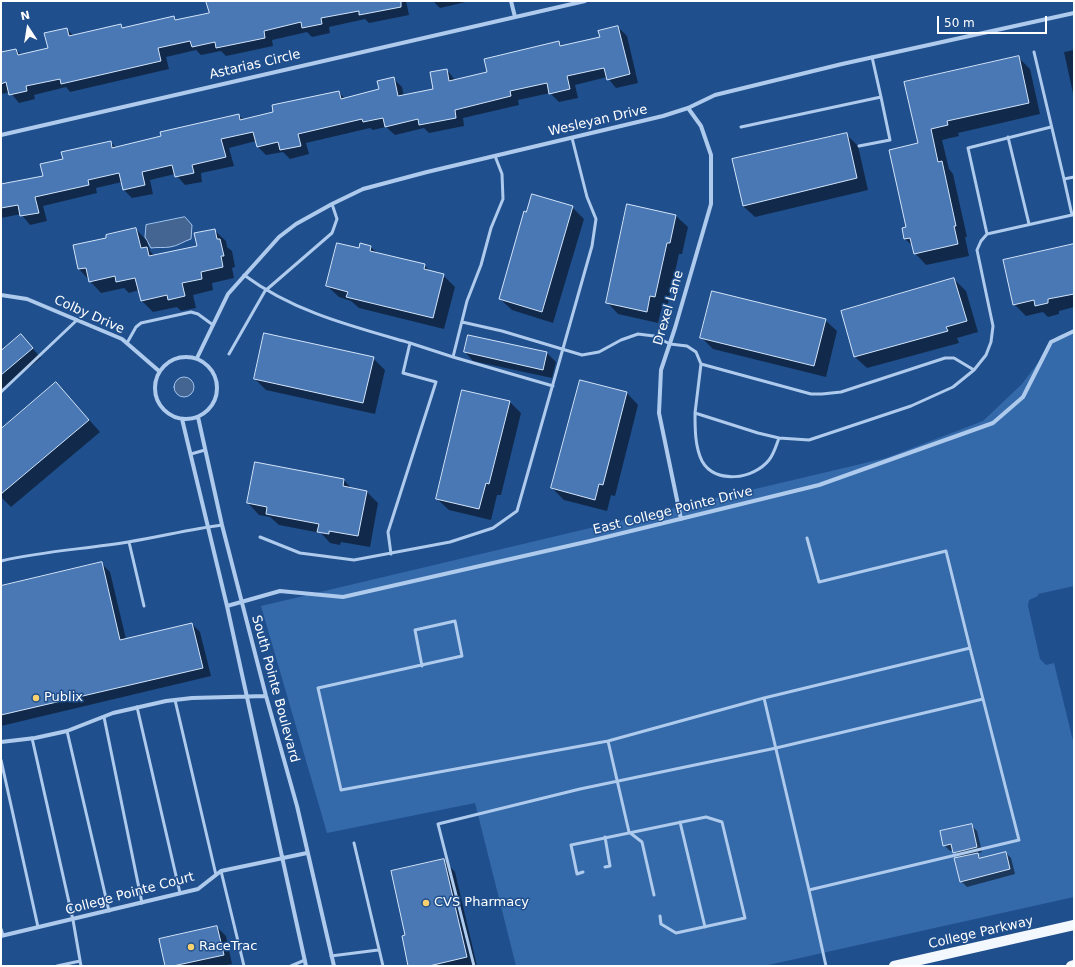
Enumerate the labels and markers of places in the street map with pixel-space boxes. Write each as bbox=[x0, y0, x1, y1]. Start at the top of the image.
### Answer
place label: Publix bbox=[44, 690, 83, 706]
marker: Publix bbox=[31, 693, 41, 703]
place label: CVS Pharmacy bbox=[434, 895, 529, 911]
marker: CVS Pharmacy bbox=[421, 898, 431, 908]
place label: RaceTrac bbox=[199, 939, 257, 955]
marker: RaceTrac bbox=[186, 942, 196, 952]

